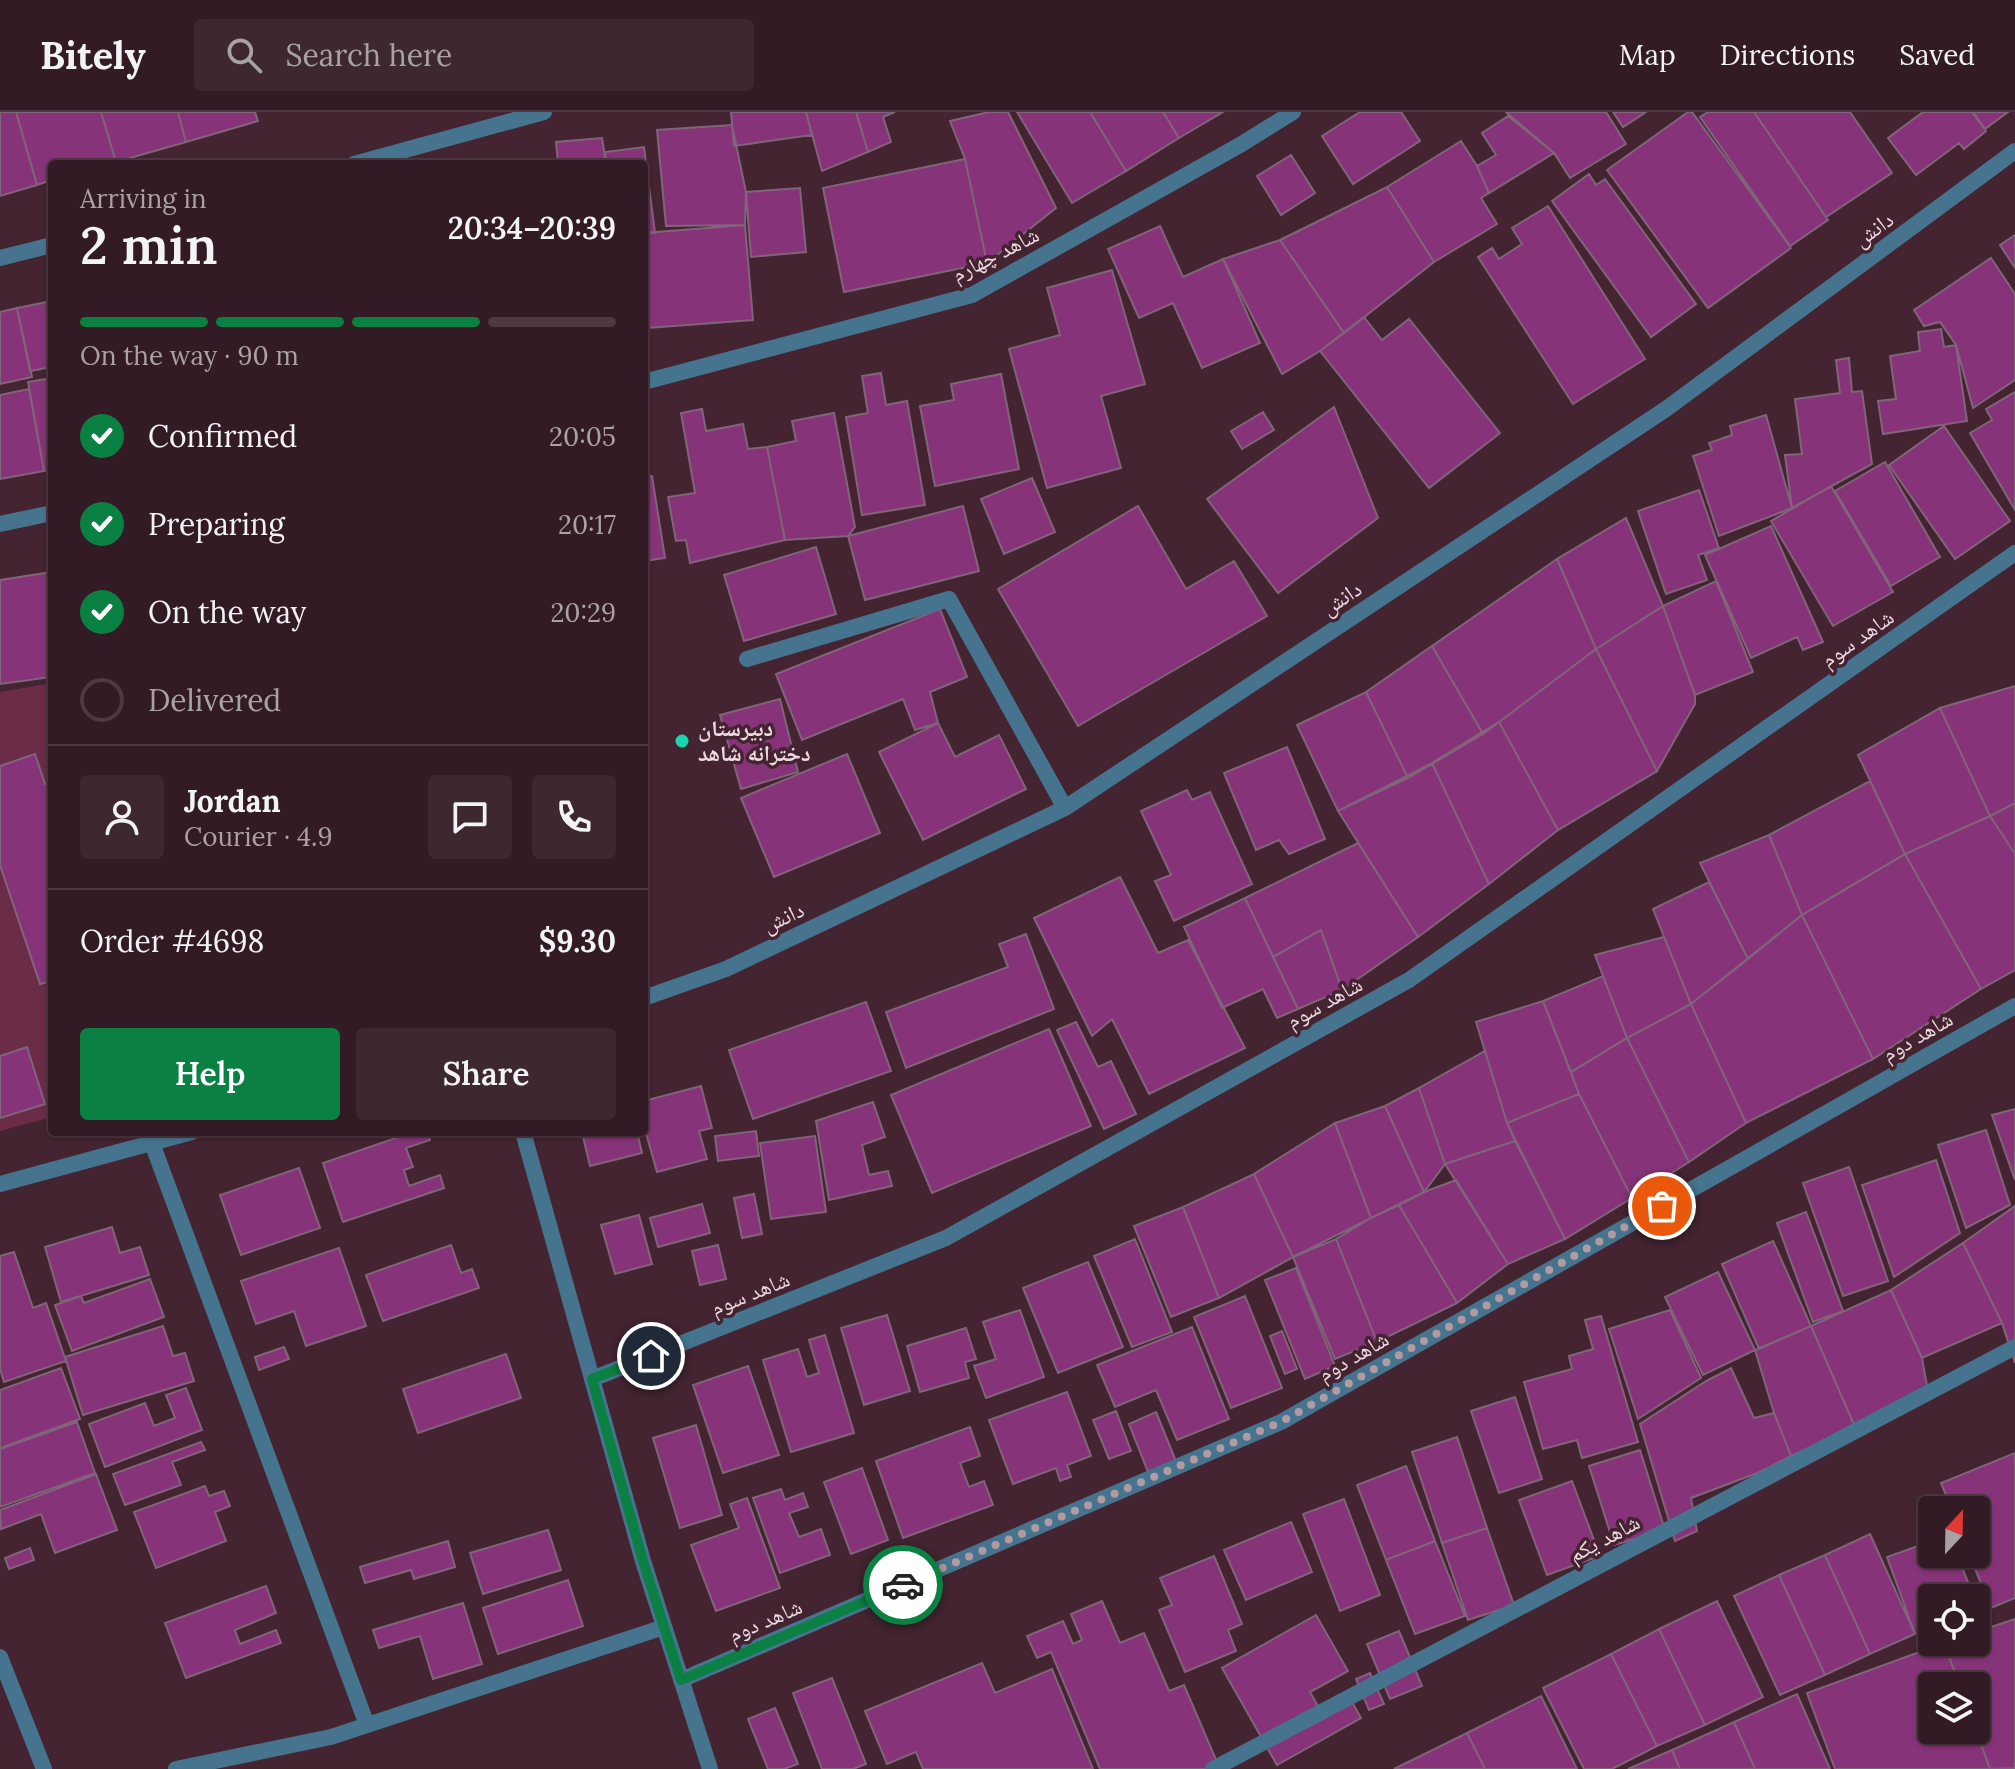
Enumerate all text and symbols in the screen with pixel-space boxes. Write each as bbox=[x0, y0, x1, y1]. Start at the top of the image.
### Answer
search box bbox=[194, 19, 754, 91]
text: Bitely bbox=[40, 31, 146, 79]
icon: search bbox=[222, 33, 266, 77]
text: Search here bbox=[286, 36, 452, 74]
text: Map bbox=[1619, 37, 1676, 73]
text: Directions bbox=[1720, 37, 1855, 73]
text: Saved bbox=[1899, 37, 1975, 73]
text: Arriving in bbox=[80, 182, 207, 215]
street label: دانش bbox=[1847, 205, 1899, 253]
text: 20:34–20:39 bbox=[448, 209, 616, 247]
text: 2 min bbox=[80, 212, 218, 278]
street label: شاهد چهارم bbox=[946, 220, 1044, 289]
text: On the way · 90 m bbox=[80, 339, 299, 372]
icon: check bbox=[80, 414, 124, 458]
text: Confirmed bbox=[148, 417, 297, 455]
text: 20:05 bbox=[549, 420, 616, 453]
icon: check bbox=[80, 502, 124, 546]
text: Preparing bbox=[148, 505, 285, 543]
text: 20:17 bbox=[558, 508, 616, 541]
street label: دانش bbox=[1315, 574, 1367, 622]
icon: check bbox=[80, 590, 124, 634]
text: On the way bbox=[148, 593, 306, 631]
text: 20:29 bbox=[550, 596, 616, 629]
street label: شاهد سوم bbox=[1815, 603, 1900, 674]
text: Delivered bbox=[148, 681, 281, 719]
place label: دبیرستان دخترانه شاهد bbox=[698, 714, 811, 767]
marker: دبیرستان دخترانه شاهد bbox=[673, 732, 691, 750]
button: person bbox=[80, 775, 164, 859]
button: chat bbox=[428, 775, 512, 859]
button: phone bbox=[532, 775, 616, 859]
text: Jordan bbox=[184, 782, 281, 820]
text: Courier · 4.9 bbox=[184, 820, 333, 853]
street label: دانش bbox=[758, 895, 808, 939]
text: Order #4698 bbox=[80, 922, 264, 960]
text: $9.30 bbox=[539, 922, 616, 960]
street label: شاهد سوم bbox=[1281, 970, 1368, 1035]
street label: شاهد دوم bbox=[1876, 1004, 1958, 1068]
button: Help bbox=[80, 1028, 340, 1120]
button: Share bbox=[356, 1028, 616, 1120]
pin bbox=[1628, 1172, 1696, 1240]
icon: bag bbox=[1640, 1184, 1684, 1228]
street label: شاهد سوم bbox=[706, 1264, 794, 1322]
pin bbox=[617, 1322, 685, 1390]
street label: شاهد دوم bbox=[1312, 1324, 1394, 1388]
icon: home bbox=[629, 1334, 673, 1378]
north arrow bbox=[1918, 1496, 1990, 1568]
map controls bbox=[1918, 1496, 1990, 1744]
street label: شاهد یکم bbox=[1564, 1508, 1645, 1569]
courier bbox=[863, 1545, 943, 1625]
icon: car bbox=[881, 1563, 925, 1607]
button: locate bbox=[1918, 1584, 1990, 1656]
street label: شاهد دوم bbox=[724, 1592, 807, 1649]
button: layers bbox=[1918, 1672, 1990, 1744]

